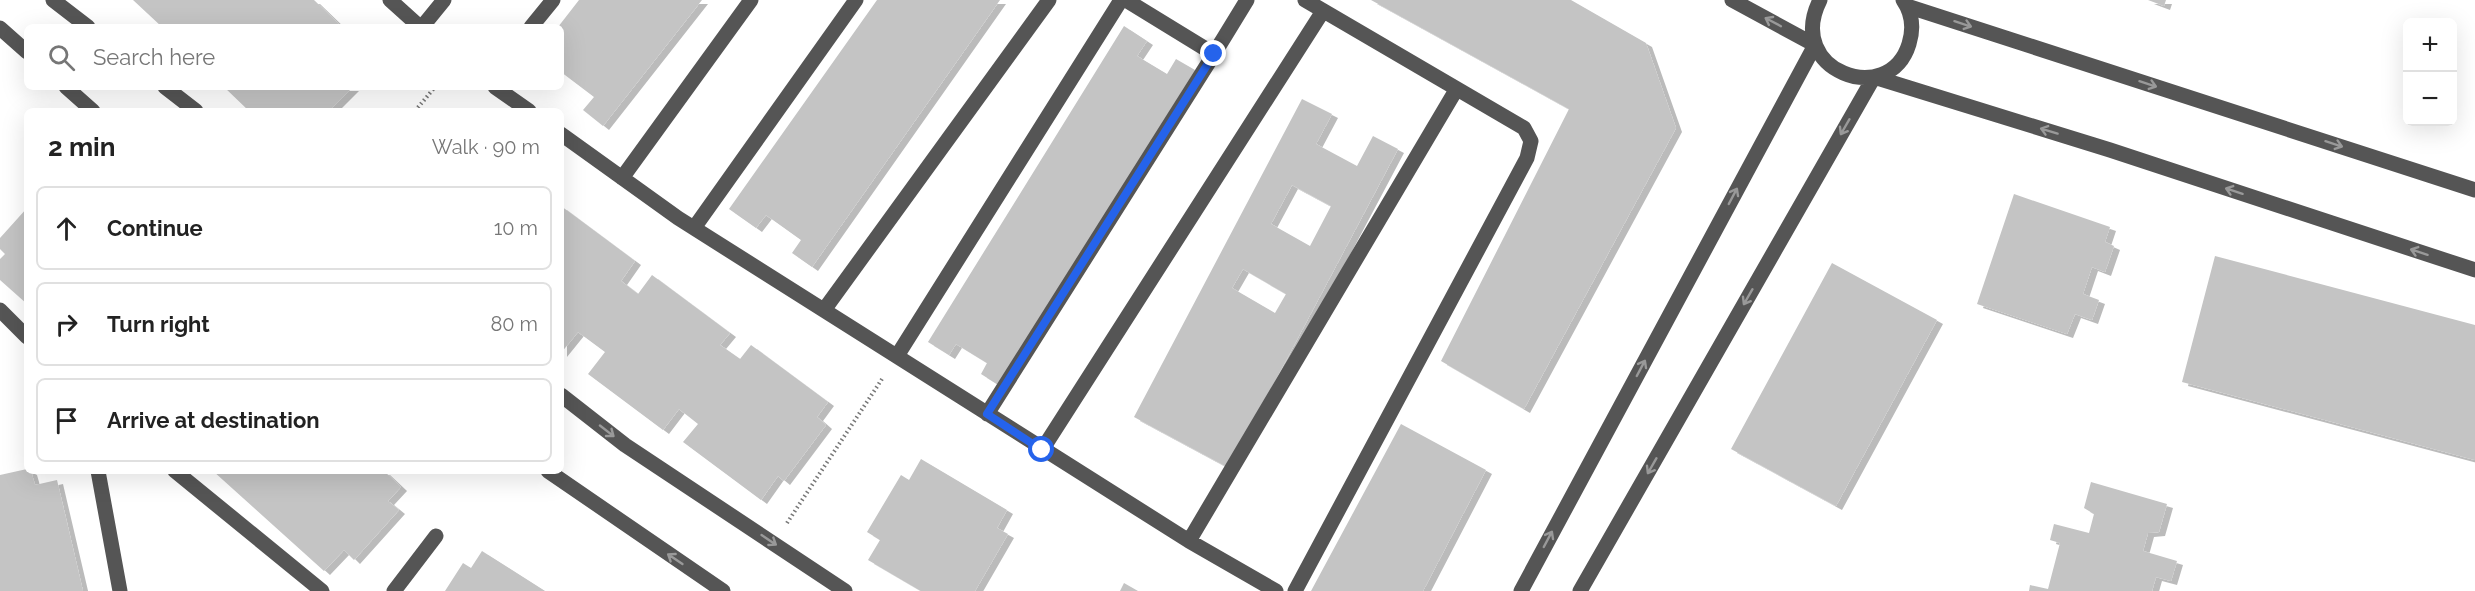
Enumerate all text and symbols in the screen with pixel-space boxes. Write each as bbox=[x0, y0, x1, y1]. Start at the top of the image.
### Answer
one-way arrow bbox=[1765, 16, 1783, 27]
map controls bbox=[2403, 18, 2457, 126]
button: + bbox=[2403, 18, 2457, 72]
one-way arrow bbox=[1953, 19, 1972, 30]
search box bbox=[24, 24, 564, 90]
route end bbox=[1200, 40, 1226, 66]
icon: search bbox=[45, 41, 78, 74]
text: Search here bbox=[93, 44, 215, 70]
button: − bbox=[2403, 72, 2457, 126]
one-way arrow bbox=[2138, 80, 2157, 91]
one-way arrow bbox=[1838, 119, 1850, 136]
one-way arrow bbox=[2040, 125, 2059, 136]
text: 2 min bbox=[48, 132, 115, 162]
text: Walk · 90 m bbox=[432, 135, 540, 159]
one-way arrow bbox=[2324, 140, 2343, 151]
one-way arrow bbox=[2225, 185, 2244, 196]
one-way arrow bbox=[1727, 188, 1739, 205]
icon: ahead bbox=[50, 212, 83, 245]
text: Continue bbox=[107, 215, 203, 241]
text: 10 m bbox=[494, 216, 538, 240]
one-way arrow bbox=[2410, 246, 2429, 257]
one-way arrow bbox=[1742, 288, 1754, 305]
icon: right bbox=[50, 308, 83, 341]
text: Turn right bbox=[107, 311, 210, 337]
text: 80 m bbox=[490, 312, 538, 336]
one-way arrow bbox=[1636, 359, 1647, 377]
icon: arrive bbox=[50, 404, 83, 437]
text: Arrive at destination bbox=[107, 407, 320, 433]
one-way arrow bbox=[599, 424, 615, 437]
route start bbox=[1028, 436, 1054, 462]
one-way arrow bbox=[1645, 457, 1657, 474]
one-way arrow bbox=[1543, 531, 1555, 549]
one-way arrow bbox=[760, 534, 776, 546]
one-way arrow bbox=[667, 553, 683, 565]

